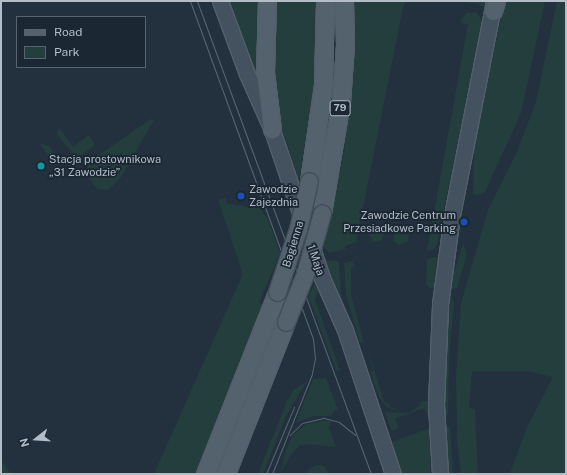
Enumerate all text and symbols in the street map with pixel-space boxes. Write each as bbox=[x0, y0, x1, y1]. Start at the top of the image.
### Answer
legend bbox=[16, 16, 146, 68]
text: Road bbox=[54, 25, 82, 39]
text: Park bbox=[54, 45, 80, 59]
road number: 79 bbox=[329, 100, 351, 116]
place label: Stacja prostownikowa „31 Zawodzie” bbox=[49, 153, 161, 179]
marker: Stacja prostownikowa „31 Zawodzie” bbox=[36, 161, 46, 171]
place label: Zawodzie Zajezdnia bbox=[249, 183, 298, 209]
marker: Zawodzie Zajezdnia bbox=[236, 191, 246, 201]
place label: Zawodzie Centrum Przesiadkowe Parking bbox=[343, 209, 456, 235]
marker: Zawodzie Centrum Przesiadkowe Parking bbox=[459, 217, 469, 227]
street label: Bagienna bbox=[280, 219, 306, 269]
street label: 1 Maja bbox=[305, 243, 327, 277]
north arrow bbox=[16, 419, 56, 459]
text: N bbox=[18, 437, 32, 448]

